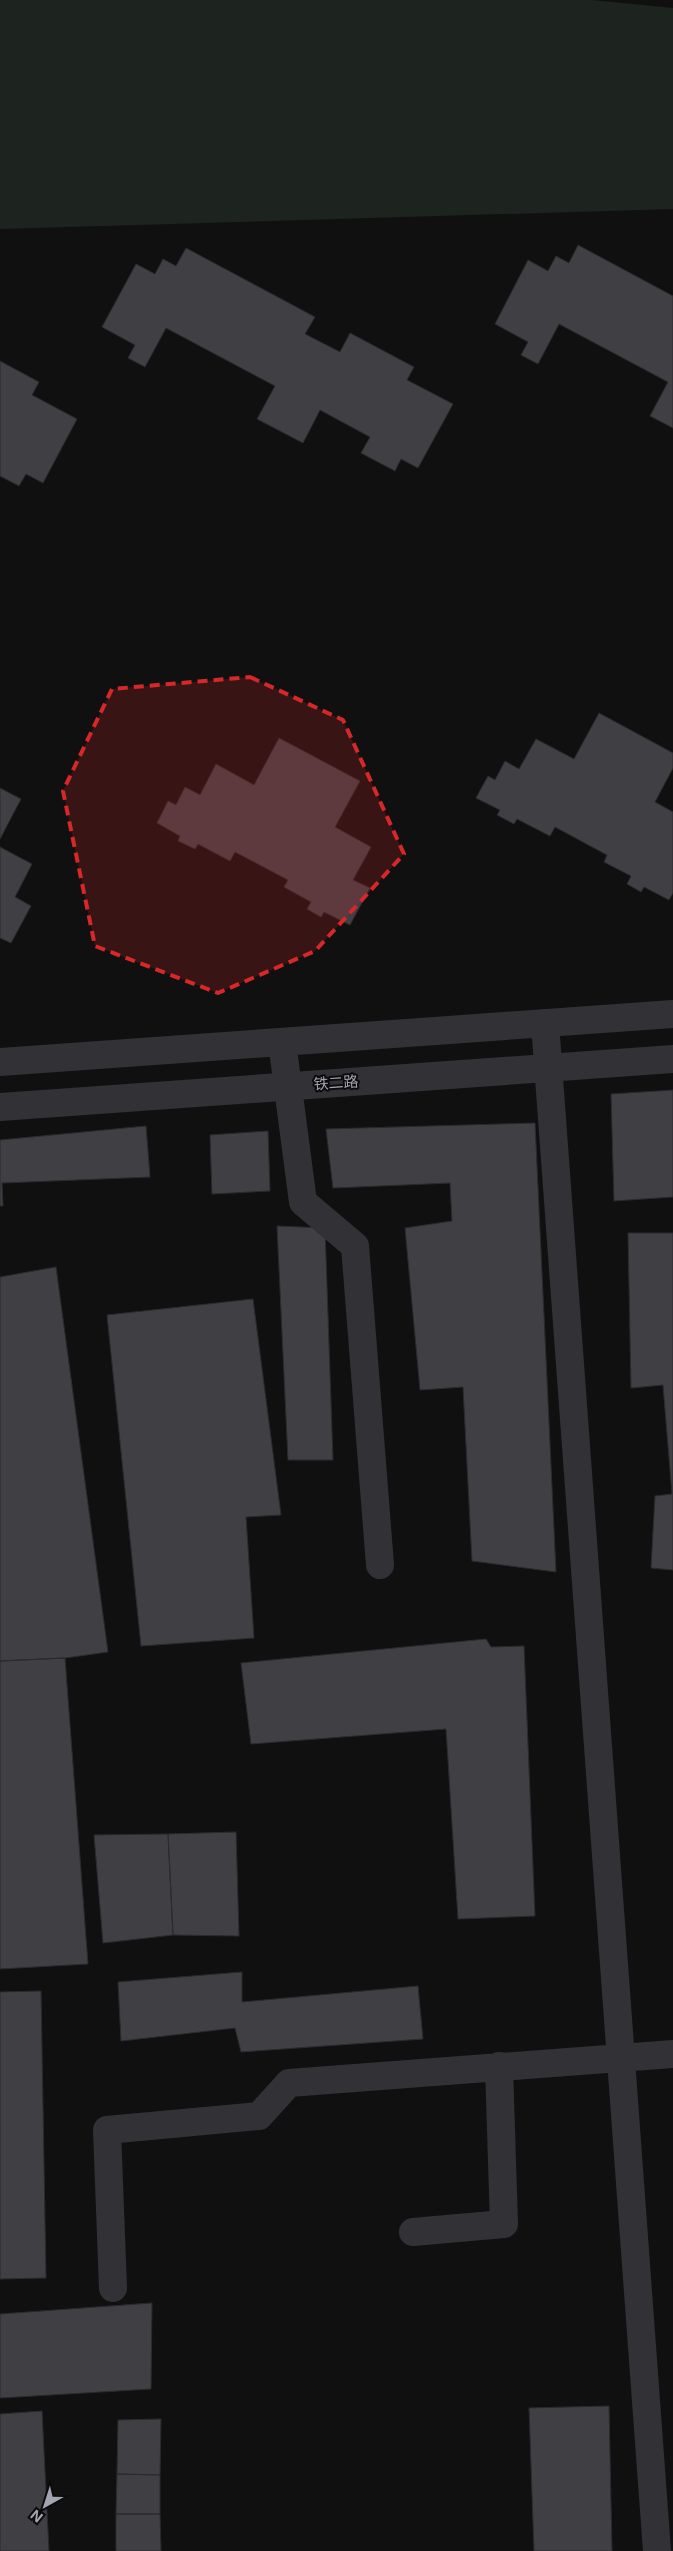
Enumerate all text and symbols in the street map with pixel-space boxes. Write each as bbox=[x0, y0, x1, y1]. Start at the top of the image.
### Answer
street label: 铁二路 bbox=[313, 1071, 359, 1094]
north arrow bbox=[20, 2481, 70, 2531]
text: N bbox=[27, 2507, 46, 2526]

